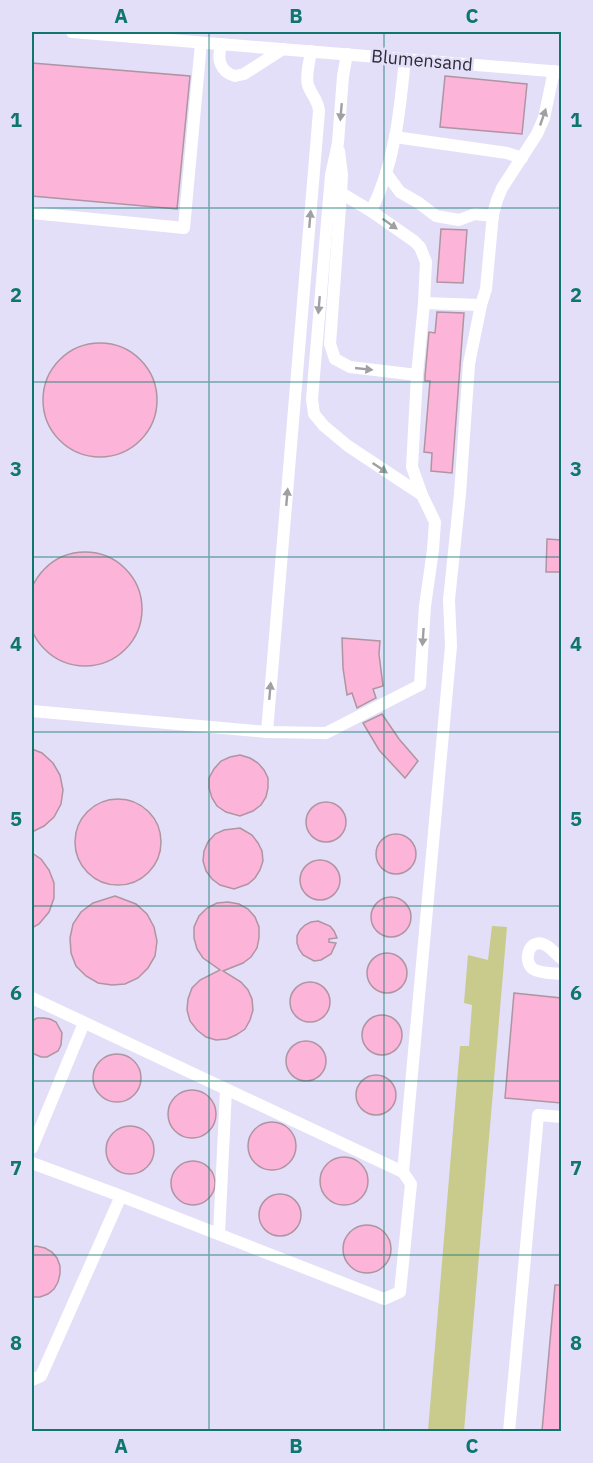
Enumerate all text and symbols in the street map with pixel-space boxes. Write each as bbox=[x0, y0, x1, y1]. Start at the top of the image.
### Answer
text: A bbox=[114, 2, 128, 29]
text: B bbox=[289, 2, 303, 29]
text: C bbox=[465, 2, 479, 29]
street label: Blumensand bbox=[370, 44, 474, 76]
one-way arrow bbox=[336, 102, 345, 121]
text: 1 bbox=[10, 106, 22, 133]
text: 1 bbox=[570, 106, 582, 133]
one-way arrow bbox=[539, 108, 549, 126]
one-way arrow bbox=[305, 210, 315, 229]
one-way arrow bbox=[382, 218, 398, 230]
text: 2 bbox=[10, 281, 22, 308]
text: 2 bbox=[570, 281, 582, 308]
one-way arrow bbox=[314, 296, 324, 315]
one-way arrow bbox=[354, 364, 373, 374]
text: 3 bbox=[10, 455, 22, 482]
text: 3 bbox=[570, 455, 582, 482]
one-way arrow bbox=[372, 462, 389, 473]
one-way arrow bbox=[282, 488, 292, 507]
one-way arrow bbox=[418, 627, 428, 646]
text: 4 bbox=[10, 630, 22, 657]
text: 4 bbox=[570, 630, 582, 657]
one-way arrow bbox=[265, 682, 275, 701]
text: 5 bbox=[10, 805, 22, 832]
text: 5 bbox=[570, 805, 582, 832]
text: 6 bbox=[10, 979, 22, 1006]
text: 6 bbox=[570, 979, 582, 1006]
text: 7 bbox=[10, 1154, 22, 1181]
text: 7 bbox=[570, 1154, 582, 1181]
text: 8 bbox=[10, 1329, 22, 1356]
text: 8 bbox=[570, 1329, 582, 1356]
text: A bbox=[114, 1432, 128, 1459]
text: B bbox=[289, 1432, 303, 1459]
text: C bbox=[465, 1432, 479, 1459]

